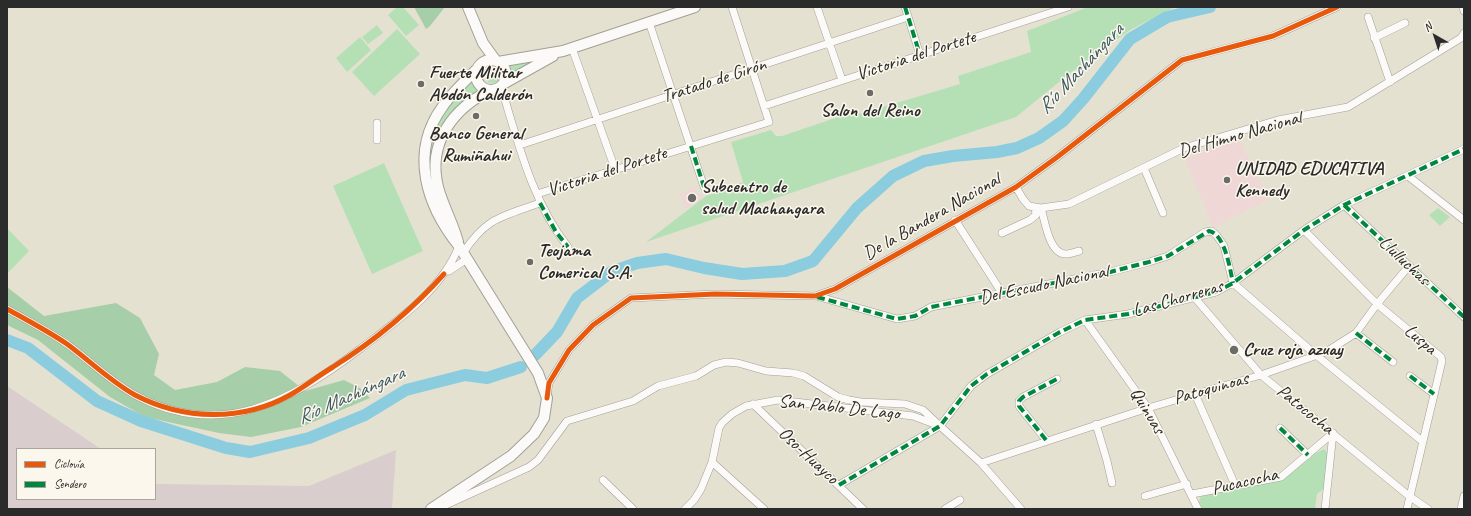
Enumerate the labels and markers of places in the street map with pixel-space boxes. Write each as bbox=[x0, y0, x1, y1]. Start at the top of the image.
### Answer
place label: Fuerte Militar Abdón Calderón bbox=[429, 62, 532, 106]
marker: Fuerte Militar Abdón Calderón bbox=[416, 79, 426, 89]
marker: Salon del Reino bbox=[865, 88, 875, 98]
place label: Salon del Reino bbox=[820, 100, 920, 122]
marker: Banco General Rumiñahui bbox=[471, 111, 481, 121]
place label: Banco General Rumiñahui bbox=[429, 123, 523, 167]
place label: UNIDAD EDUCATIVA Kennedy bbox=[1235, 158, 1383, 202]
marker: UNIDAD EDUCATIVA Kennedy bbox=[1222, 175, 1232, 185]
place label: Subcentro de salud Machangara bbox=[701, 176, 824, 220]
marker: Subcentro de salud Machangara bbox=[686, 192, 698, 204]
place label: Teojama Comerical S.A. bbox=[538, 240, 632, 284]
marker: Teojama Comerical S.A. bbox=[525, 257, 535, 267]
place label: Cruz roja azuay bbox=[1243, 339, 1343, 361]
marker: Cruz roja azuay bbox=[1228, 344, 1240, 356]

